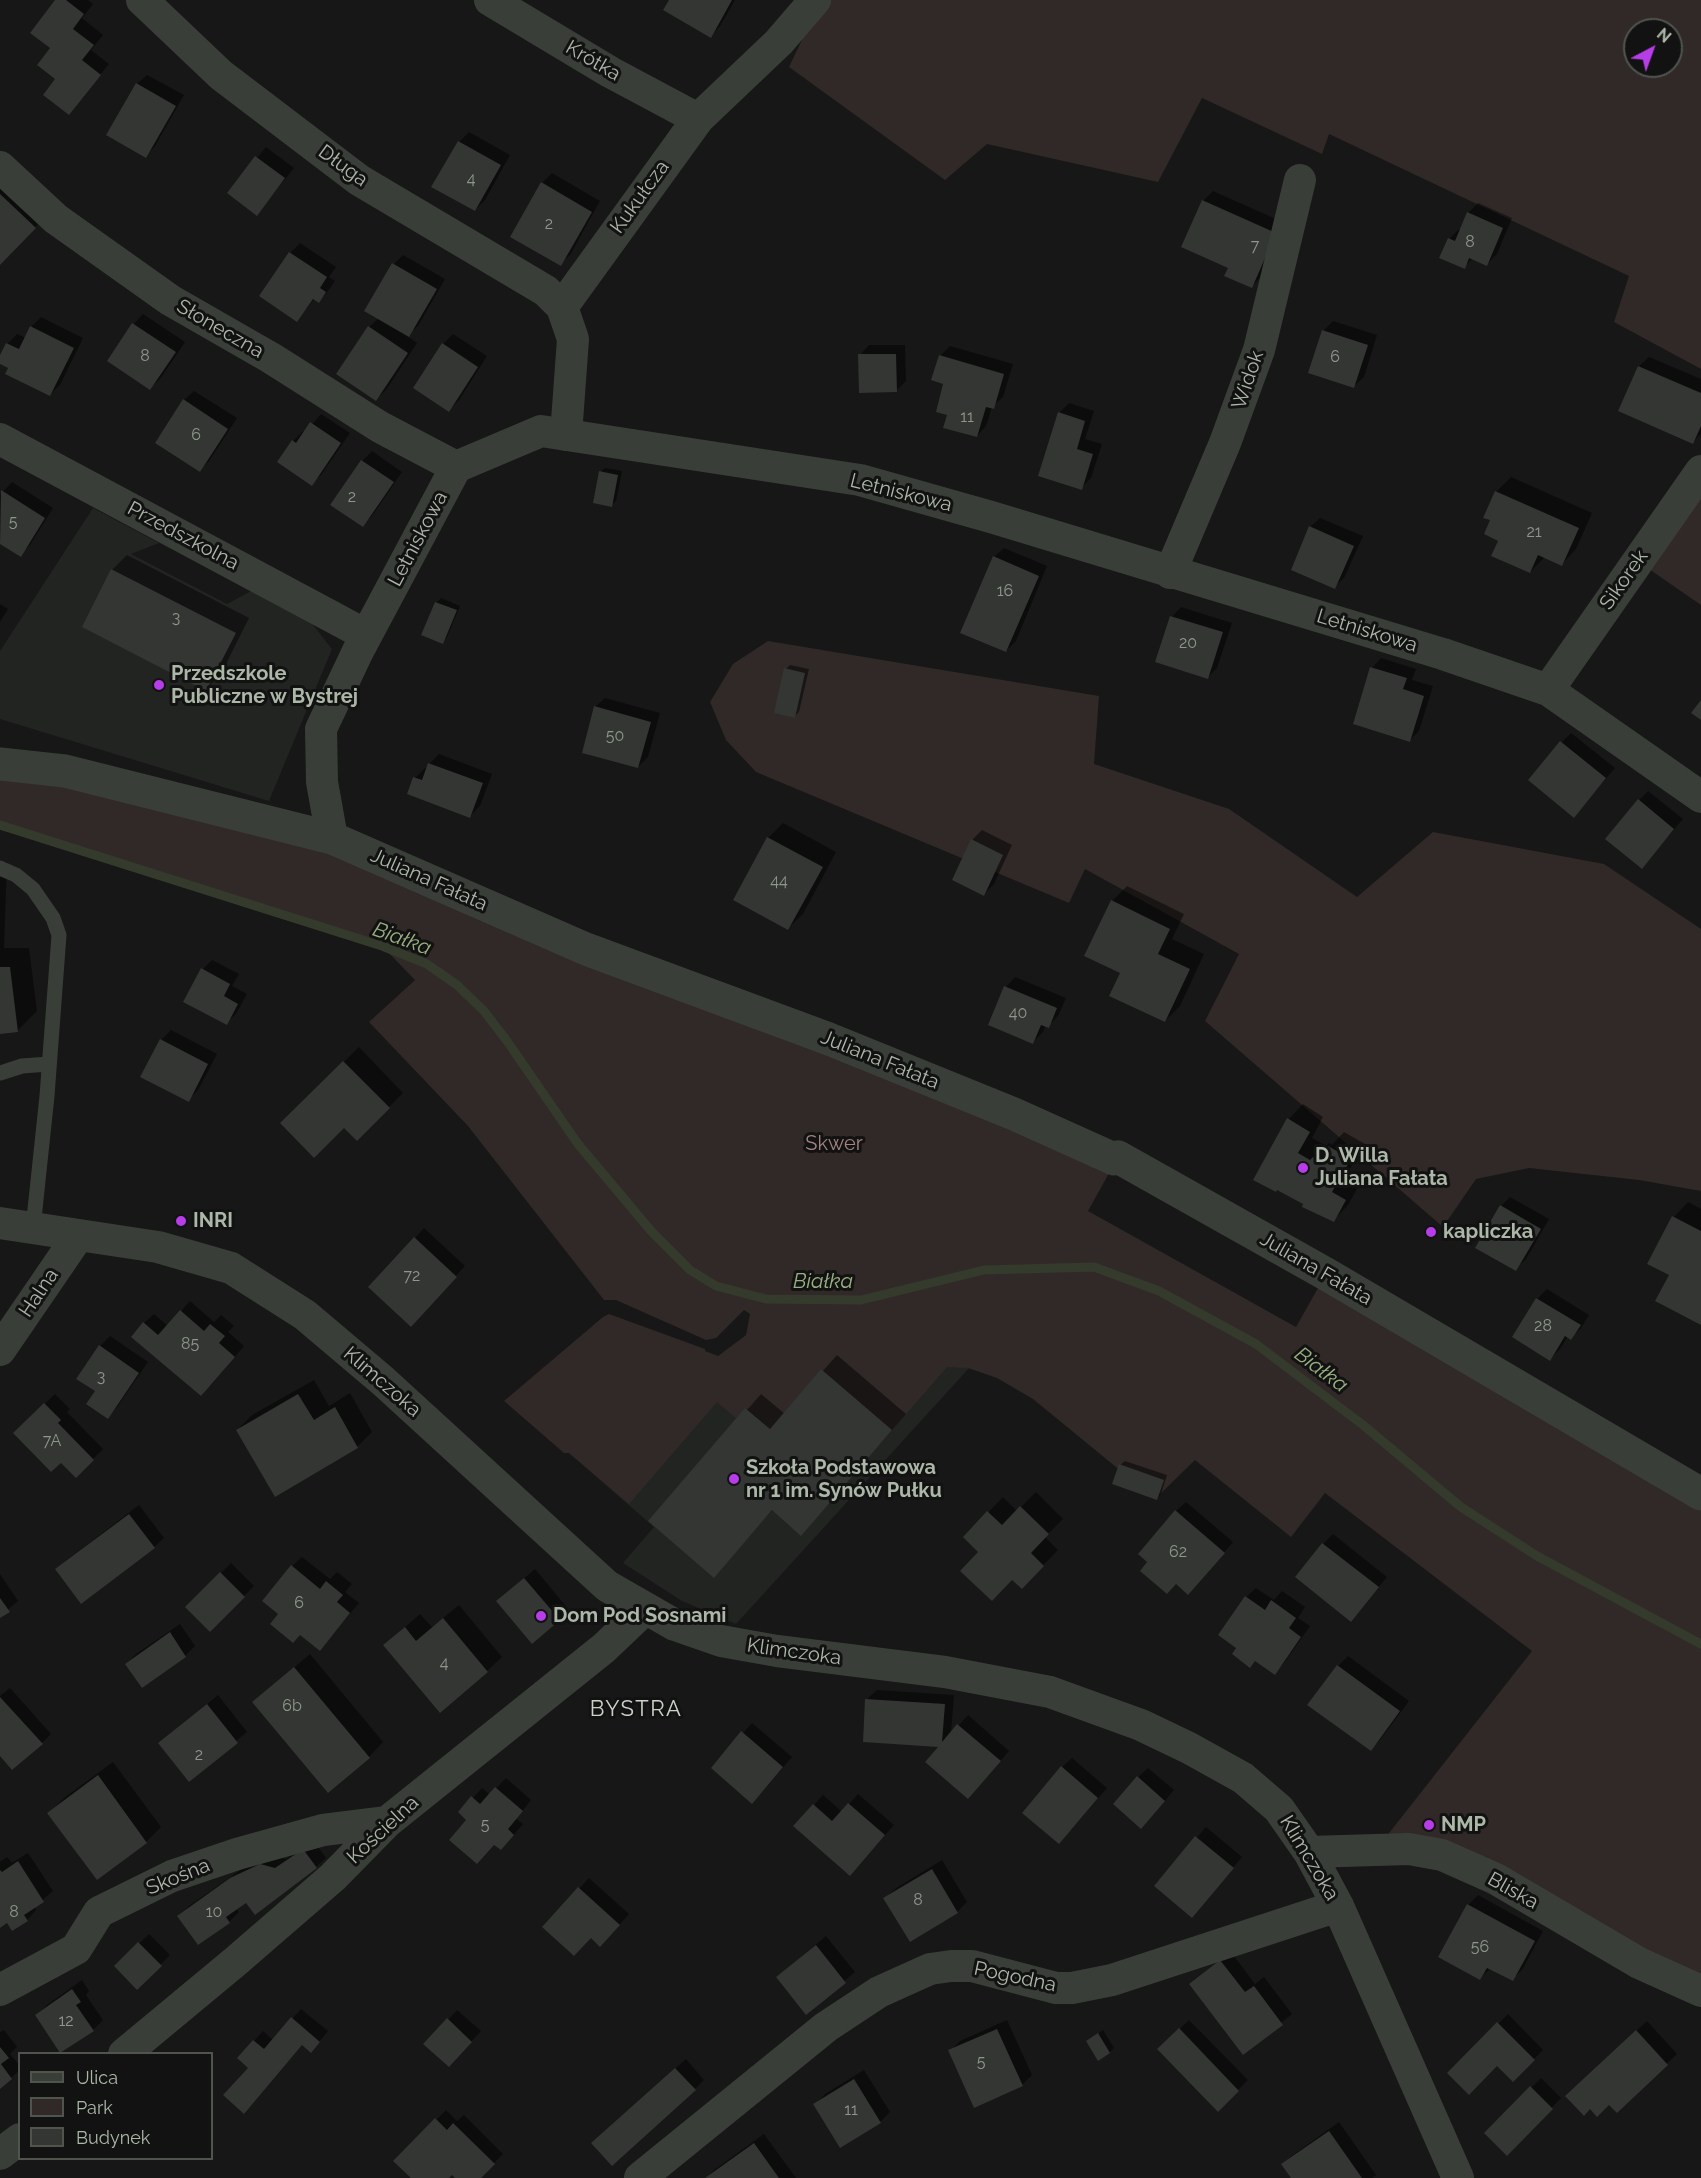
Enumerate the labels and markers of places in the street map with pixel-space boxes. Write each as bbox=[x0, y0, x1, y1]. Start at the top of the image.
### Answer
place label: Przedszkole Publiczne w Bystrej bbox=[171, 662, 358, 709]
marker: Przedszkole Publiczne w Bystrej bbox=[152, 678, 166, 692]
place label: D. Willa Juliana Fałata bbox=[1315, 1144, 1448, 1191]
marker: D. Willa Juliana Fałata bbox=[1296, 1161, 1310, 1175]
place label: INRI bbox=[193, 1209, 233, 1233]
marker: INRI bbox=[174, 1214, 188, 1228]
place label: kapliczka bbox=[1443, 1220, 1533, 1244]
marker: kapliczka bbox=[1424, 1225, 1438, 1239]
place label: Szkoła Podstawowa nr 1 im. Synów Pułku bbox=[746, 1456, 942, 1503]
marker: Szkoła Podstawowa nr 1 im. Synów Pułku bbox=[727, 1472, 741, 1486]
place label: Dom Pod Sosnami bbox=[553, 1604, 726, 1628]
marker: Dom Pod Sosnami bbox=[534, 1609, 548, 1623]
place label: NMP bbox=[1441, 1813, 1486, 1837]
marker: NMP bbox=[1422, 1818, 1436, 1832]

